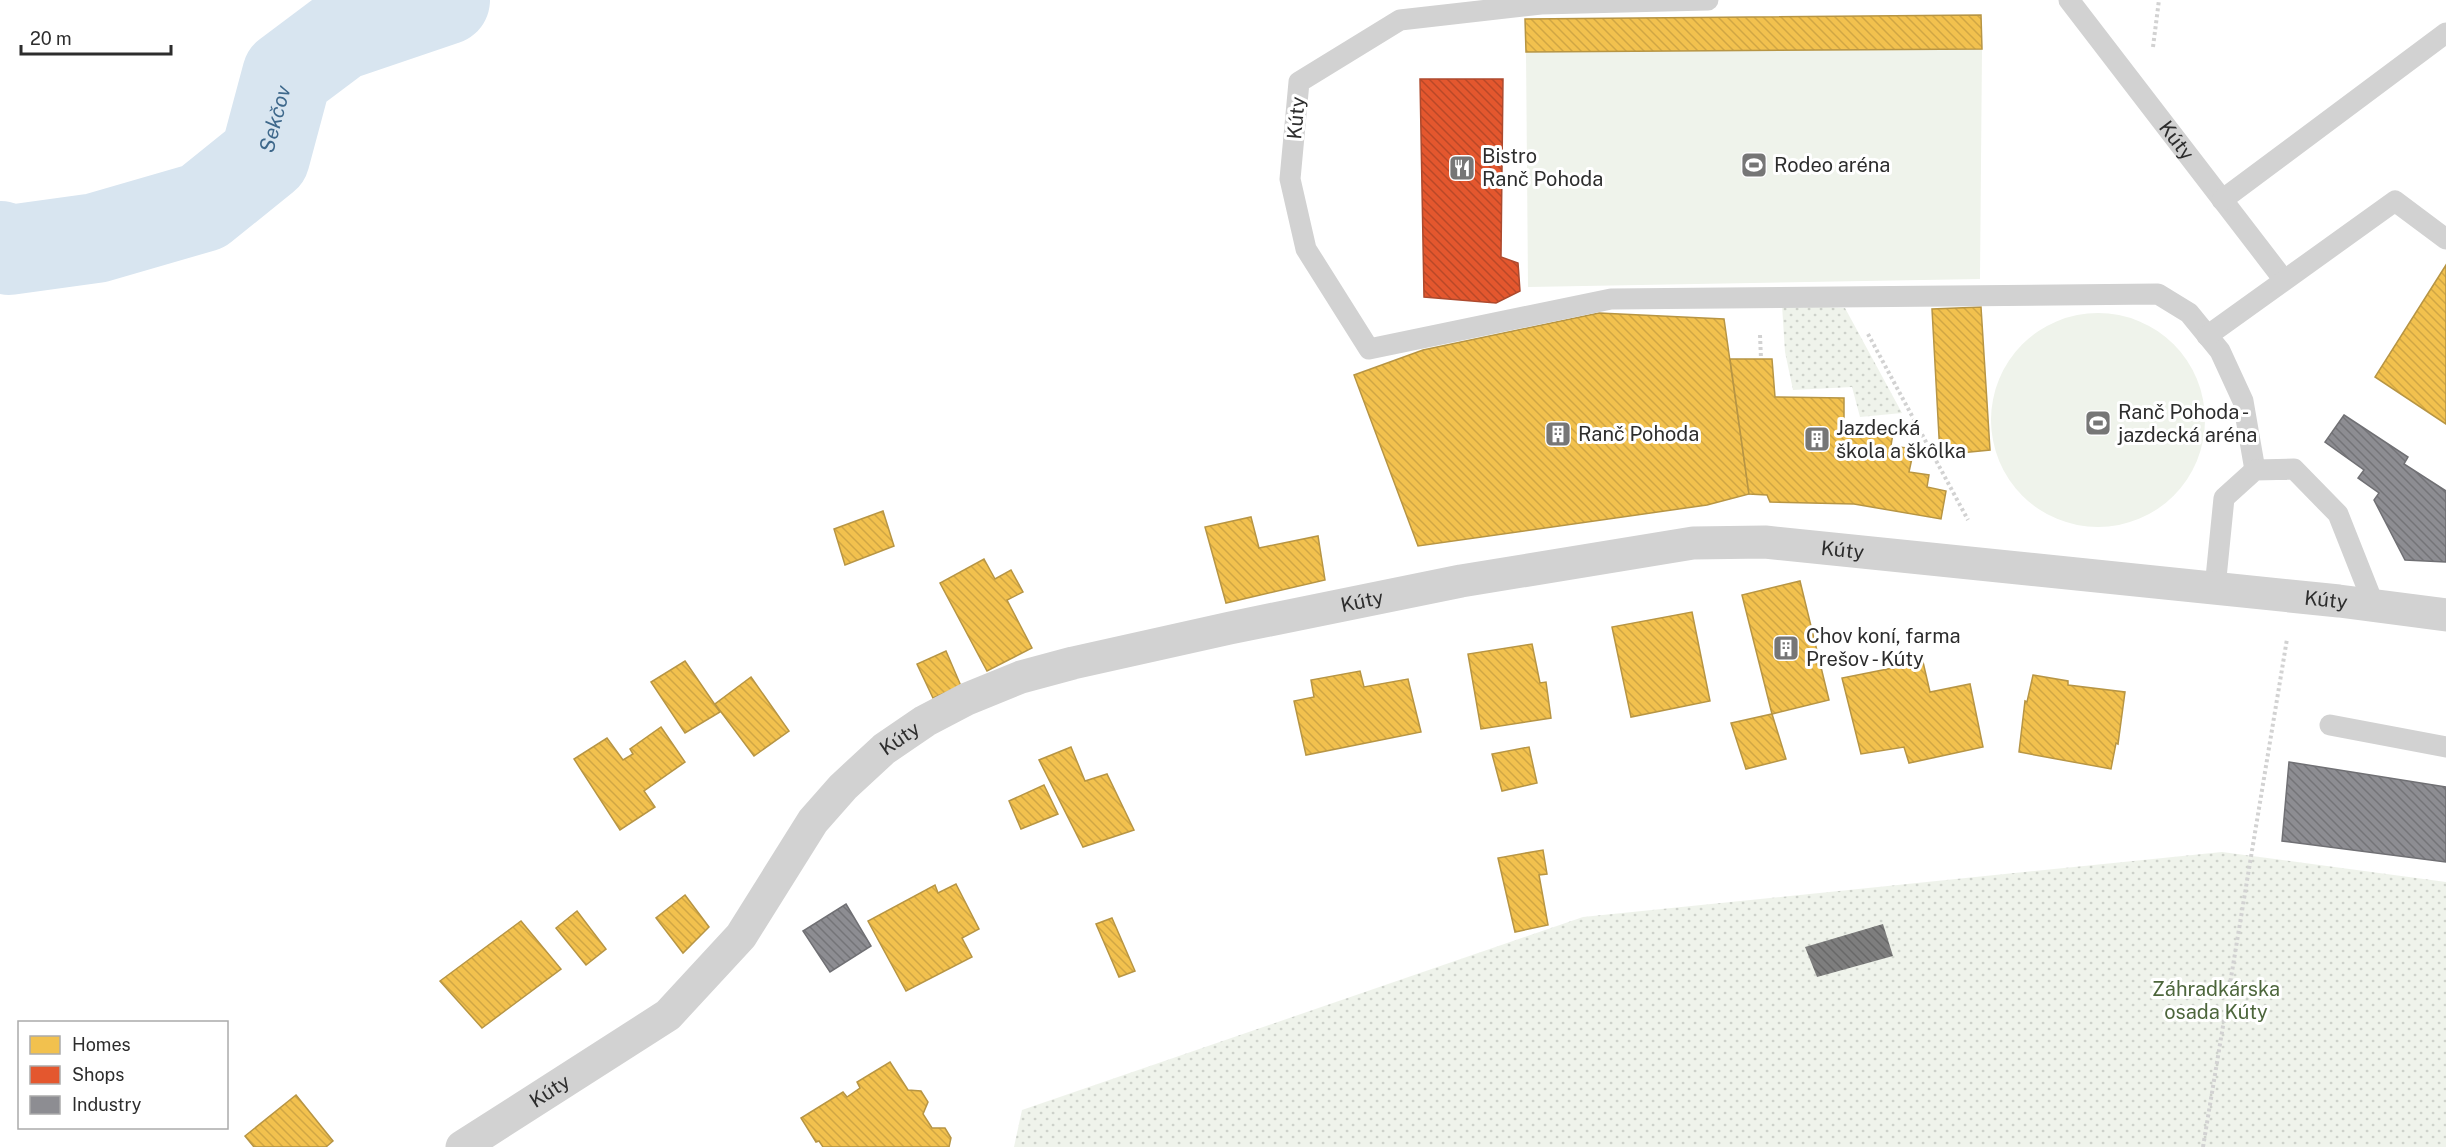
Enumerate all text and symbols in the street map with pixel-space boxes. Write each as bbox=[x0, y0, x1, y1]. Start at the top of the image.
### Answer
scale bar bbox=[21, 18, 171, 56]
text: 20 m bbox=[30, 28, 72, 49]
water label: Sekčov bbox=[254, 82, 296, 155]
street label: Kúty bbox=[1282, 95, 1310, 141]
street label: Kúty bbox=[2154, 116, 2200, 165]
place label: Bistro Ranč Pohoda bbox=[1482, 144, 1603, 191]
sports icon: Rodeo aréna bbox=[1739, 150, 1769, 180]
restaurant icon: Bistro Ranč Pohoda bbox=[1447, 153, 1477, 183]
place label: Rodeo aréna bbox=[1774, 153, 1890, 177]
place label: Ranč Pohoda - jazdecká aréna bbox=[2117, 400, 2257, 447]
sports icon: Ranč Pohoda - jazdecká aréna bbox=[2083, 408, 2113, 438]
place label: Jazdecká škola a škôlka bbox=[1836, 416, 1966, 463]
building icon: Ranč Pohoda bbox=[1543, 419, 1573, 449]
place label: Ranč Pohoda bbox=[1578, 422, 1699, 446]
building icon: Jazdecká škola a škôlka bbox=[1802, 424, 1832, 454]
street label: Kúty bbox=[1820, 536, 1866, 564]
street label: Kúty bbox=[1339, 585, 1386, 617]
street label: Kúty bbox=[2303, 586, 2349, 614]
place label: Chov koní, farma Prešov - Kúty bbox=[1806, 624, 1961, 671]
building icon: Chov koní, farma Prešov - Kúty bbox=[1771, 633, 1801, 663]
street label: Kúty bbox=[875, 716, 924, 760]
park label: Záhradkárska osada Kúty bbox=[2152, 977, 2280, 1024]
legend bbox=[18, 1021, 228, 1129]
text: Homes bbox=[72, 1034, 131, 1055]
text: Shops bbox=[72, 1064, 124, 1085]
street label: Kúty bbox=[525, 1069, 574, 1113]
text: Industry bbox=[72, 1094, 142, 1115]

